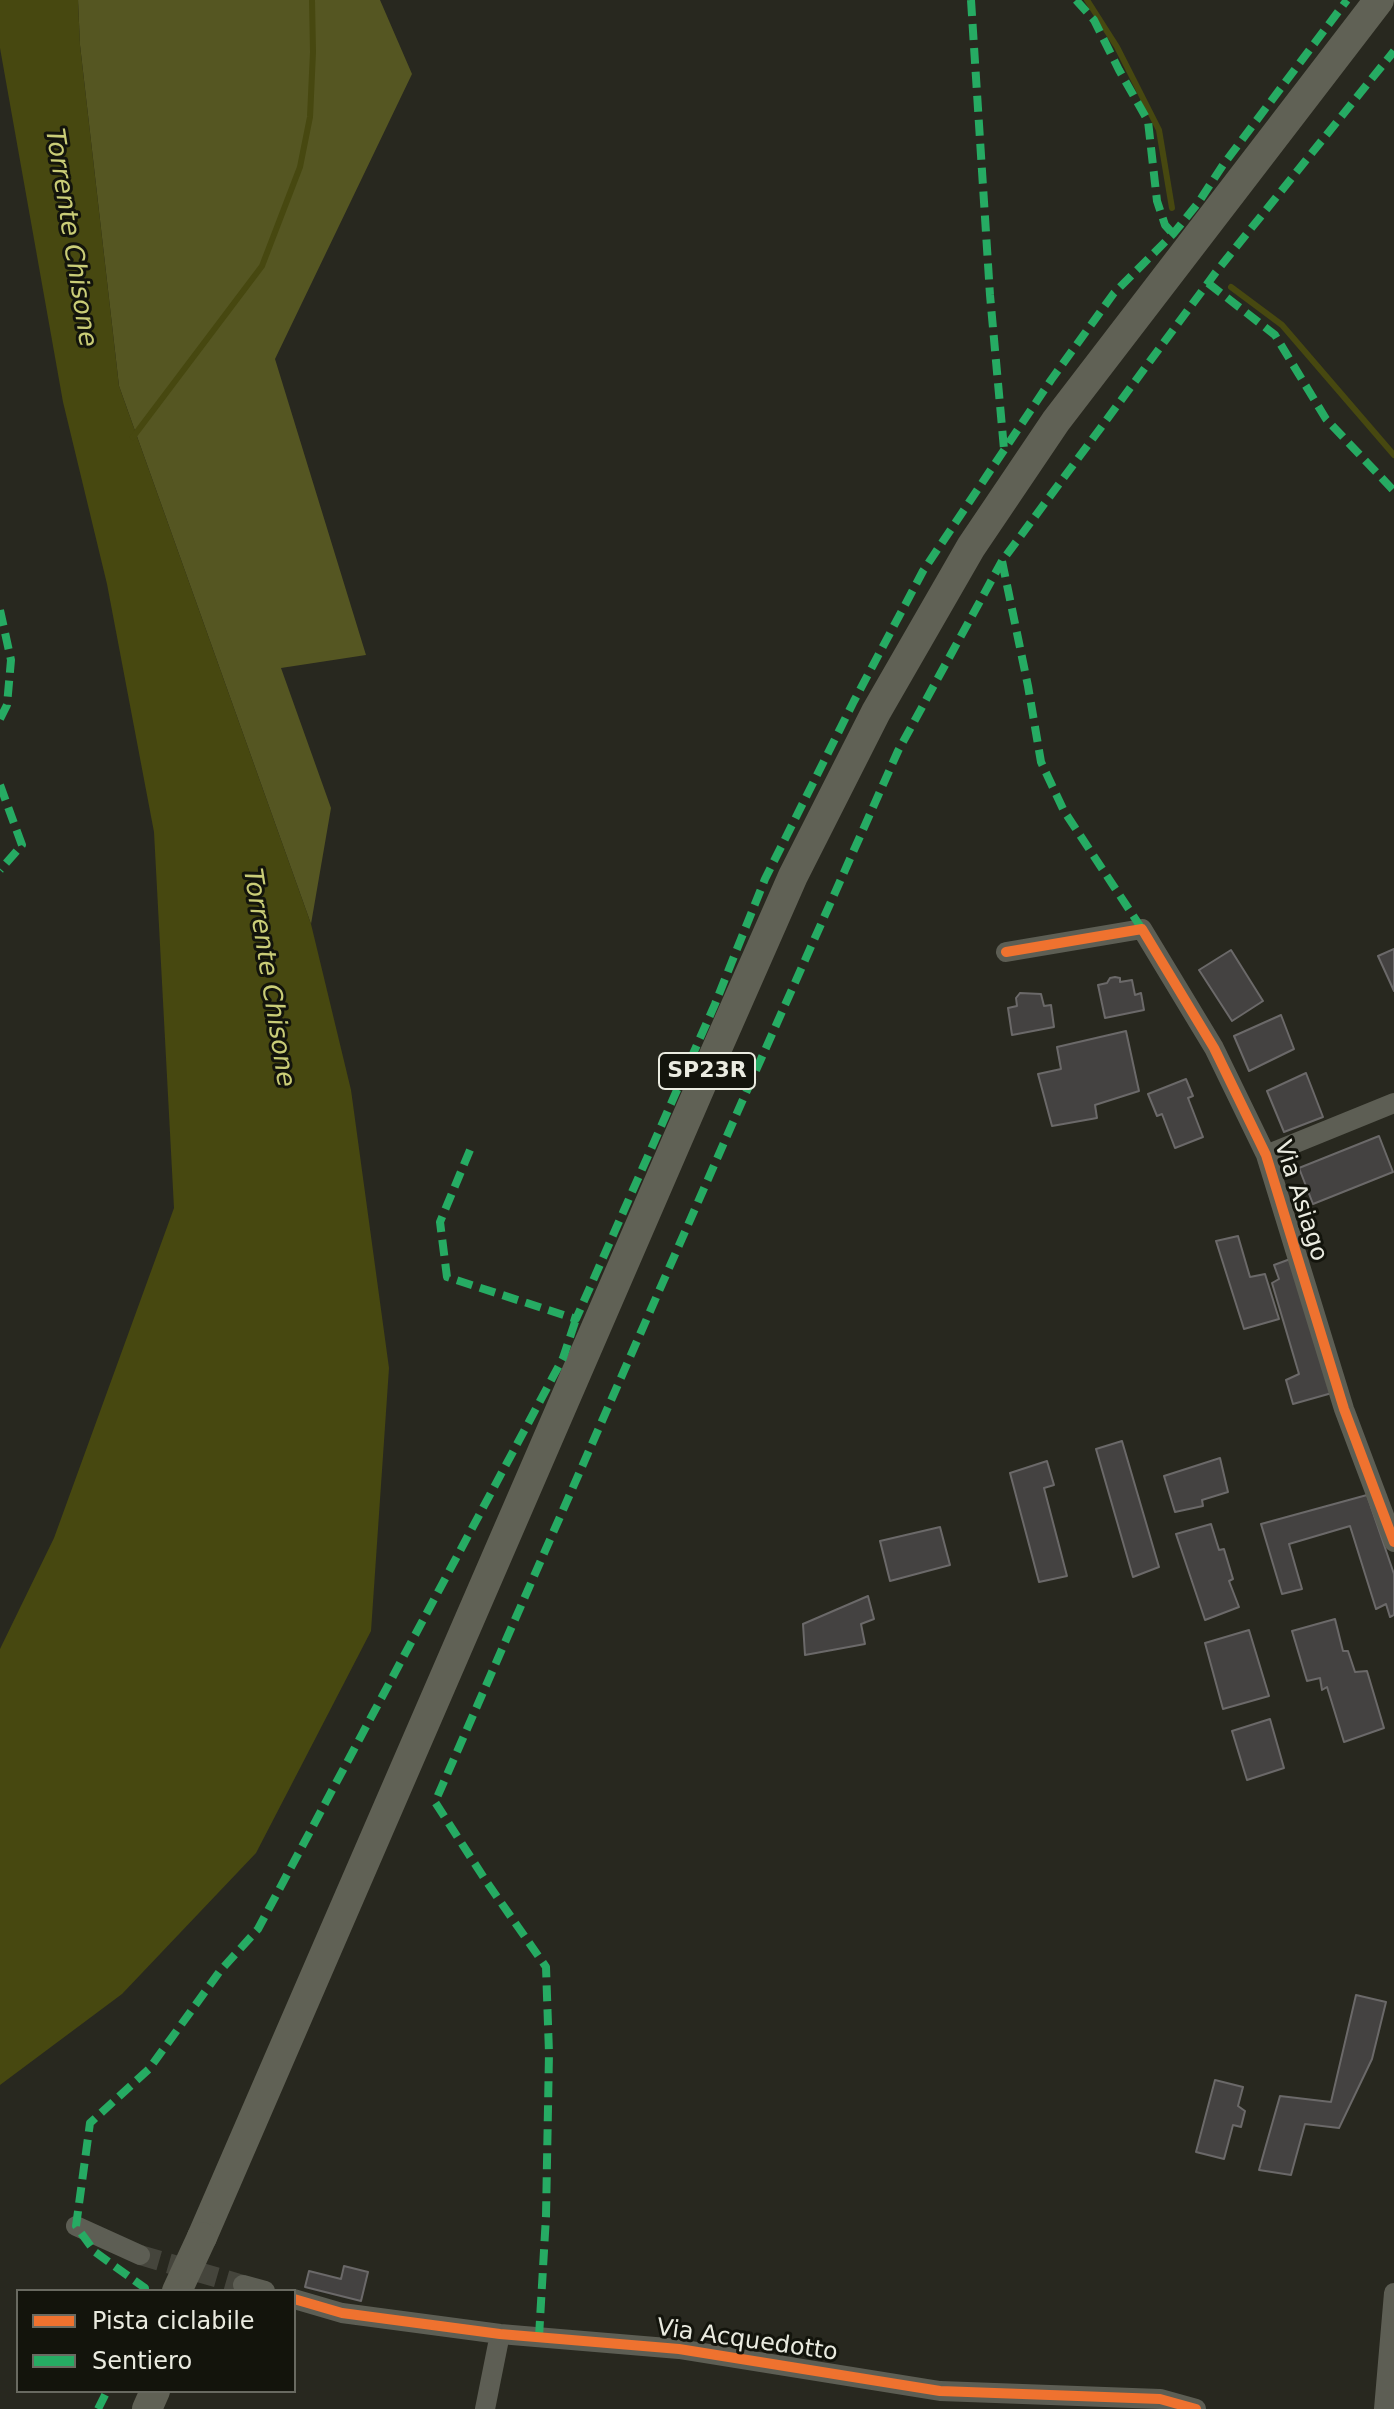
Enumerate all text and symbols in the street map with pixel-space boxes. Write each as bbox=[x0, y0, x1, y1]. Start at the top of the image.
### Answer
water label: Torrente Chisone bbox=[37, 127, 103, 349]
water label: Torrente Chisone bbox=[235, 867, 301, 1089]
road number: SP23R bbox=[659, 1053, 755, 1089]
street label: Via Asiago bbox=[1267, 1137, 1333, 1265]
legend bbox=[16, 2289, 296, 2393]
text: Pista ciclabile bbox=[92, 2307, 255, 2335]
street label: Via Acquedotto bbox=[655, 2314, 839, 2368]
text: Sentiero bbox=[92, 2347, 192, 2375]

